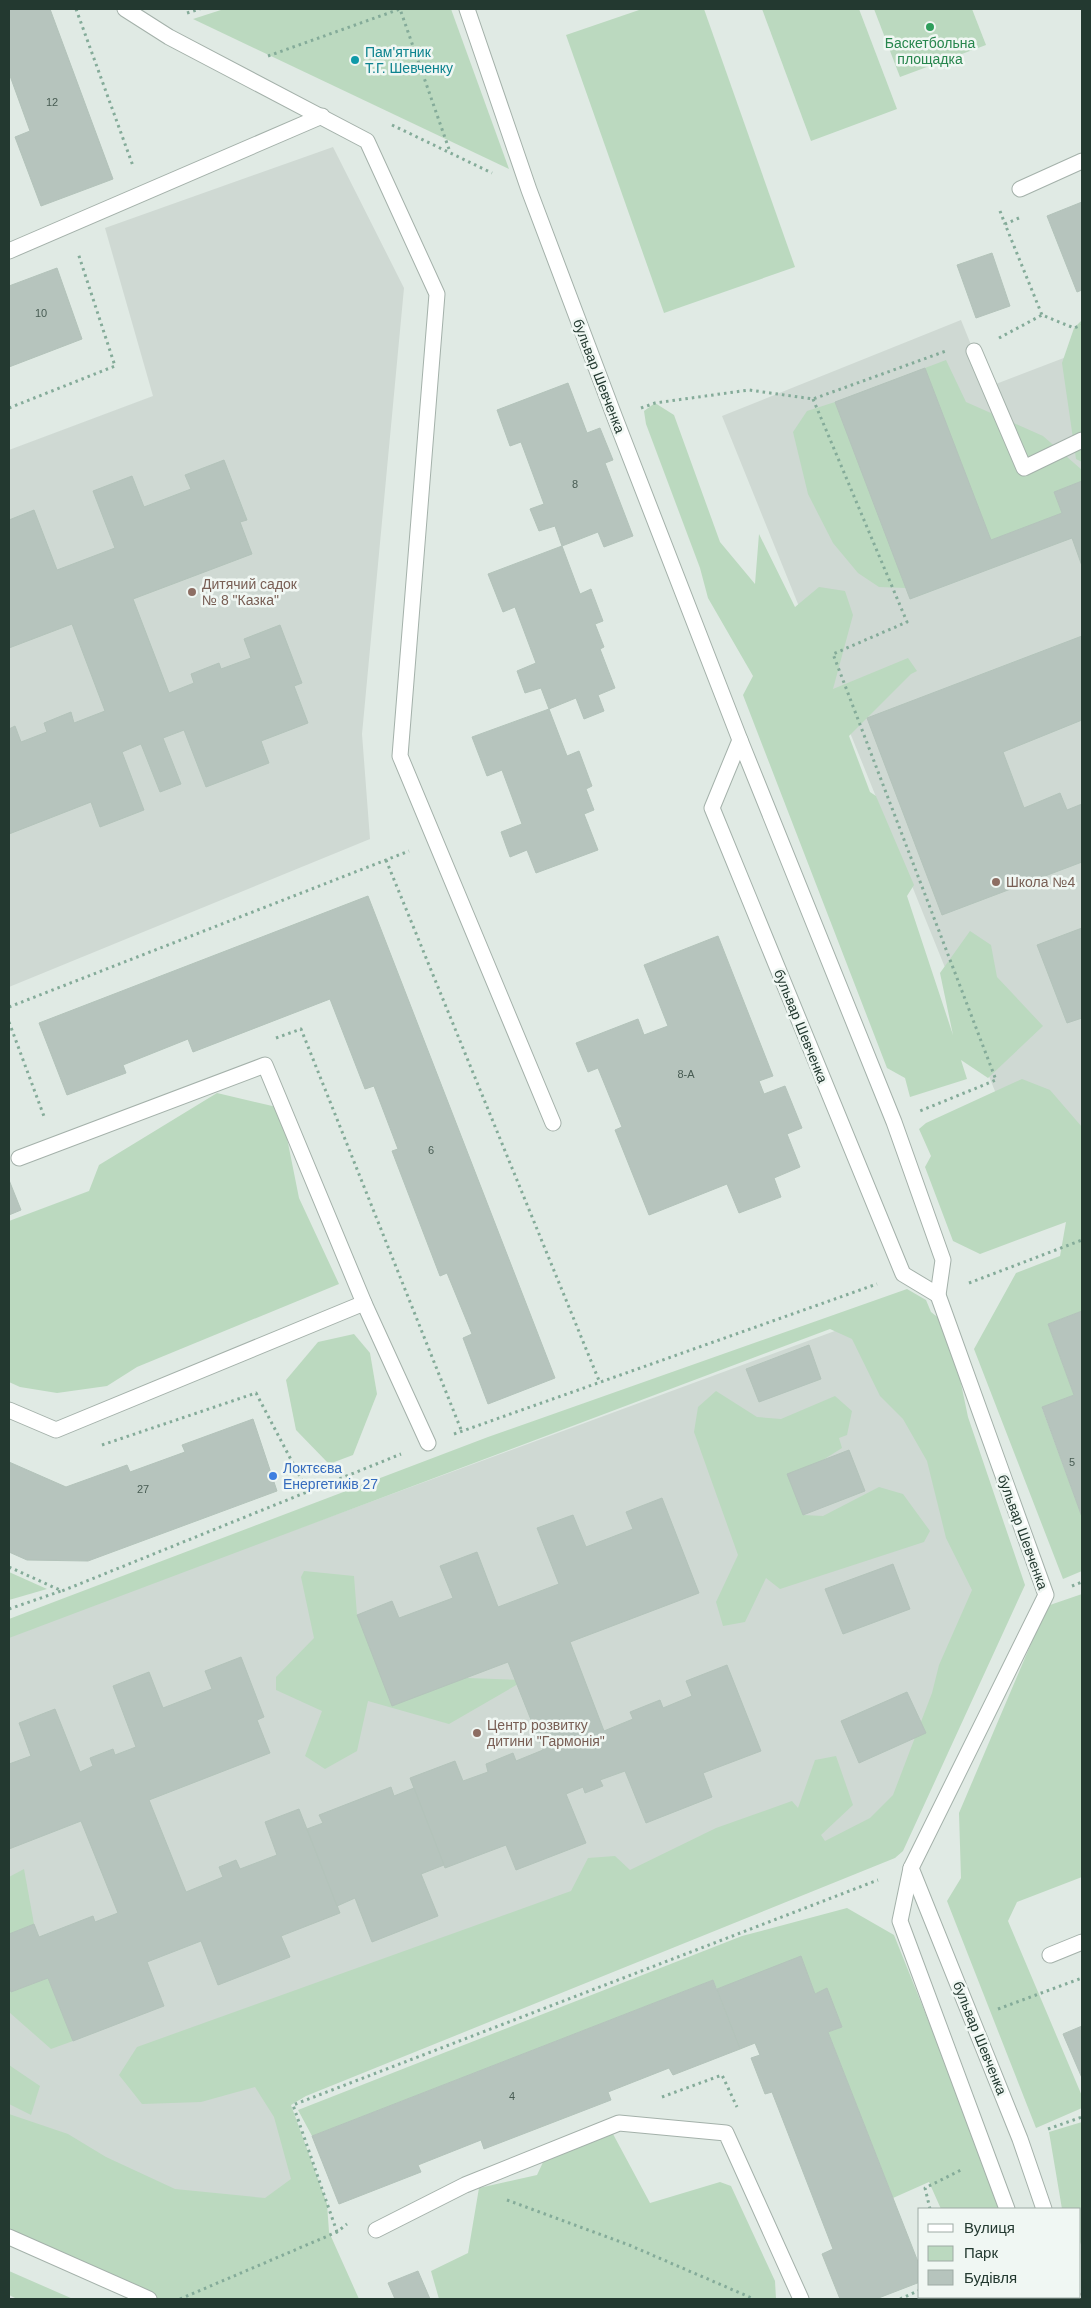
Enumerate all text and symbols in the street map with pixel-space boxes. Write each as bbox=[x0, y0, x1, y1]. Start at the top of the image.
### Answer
marker: Баскетбольна площадка bbox=[924, 21, 936, 33]
place label: Баскетбольна площадка bbox=[885, 35, 975, 67]
place label: Пам'ятник Т.Г. Шевченку bbox=[365, 44, 453, 76]
marker: Пам'ятник Т.Г. Шевченку bbox=[349, 54, 361, 66]
house number: 12 bbox=[46, 96, 58, 108]
house number: 10 bbox=[35, 307, 47, 319]
street label: бульвар Шевченка bbox=[570, 317, 628, 436]
house number: 8 bbox=[572, 478, 578, 490]
place label: Дитячий садок № 8 "Казка" bbox=[202, 576, 298, 608]
marker: Дитячий садок № 8 "Казка" bbox=[186, 586, 198, 598]
place label: Школа №4 bbox=[1006, 874, 1075, 890]
marker: Школа №4 bbox=[990, 876, 1002, 888]
street label: бульвар Шевченка bbox=[771, 967, 831, 1085]
house number: 8-А bbox=[677, 1068, 695, 1080]
house number: 6 bbox=[428, 1144, 434, 1156]
house number: 5 bbox=[1069, 1456, 1075, 1468]
place label: Локтєєва Енергетиків 27 bbox=[283, 1460, 378, 1492]
marker: Локтєєва Енергетиків 27 bbox=[267, 1470, 279, 1482]
street label: бульвар Шевченка bbox=[995, 1472, 1051, 1592]
house number: 27 bbox=[137, 1483, 149, 1495]
place label: Центр розвитку дитини "Гармонія" bbox=[487, 1717, 605, 1749]
marker: Центр розвитку дитини "Гармонія" bbox=[471, 1727, 483, 1739]
street label: бульвар Шевченка bbox=[950, 1979, 1010, 2097]
house number: 4 bbox=[509, 2090, 515, 2102]
legend bbox=[918, 2208, 1081, 2298]
text: Вулиця bbox=[964, 2219, 1015, 2236]
text: Парк bbox=[964, 2244, 998, 2261]
text: Будівля bbox=[964, 2269, 1017, 2286]

